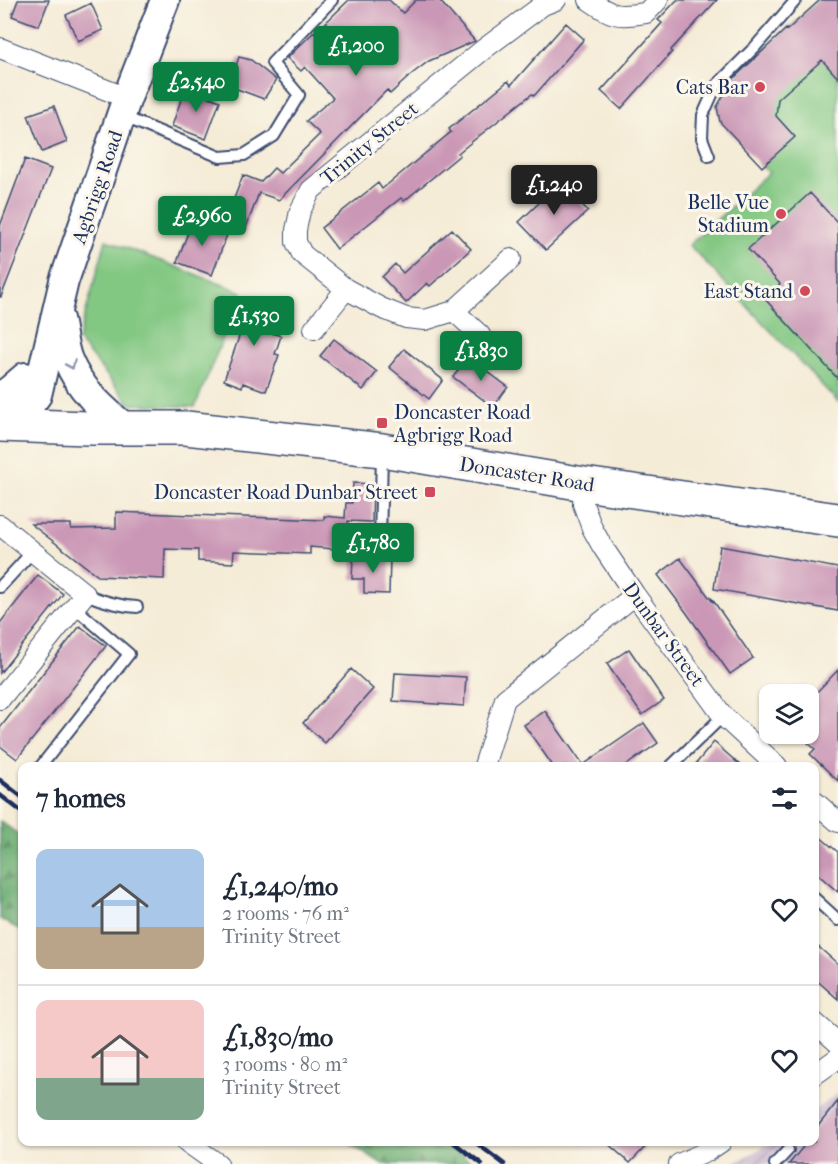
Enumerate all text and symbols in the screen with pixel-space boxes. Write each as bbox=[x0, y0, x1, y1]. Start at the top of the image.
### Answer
pin: £1,200 bbox=[307, 26, 405, 77]
text: £1,200 bbox=[328, 34, 384, 57]
pin: £2,540 bbox=[147, 62, 245, 113]
text: £2,540 bbox=[167, 70, 225, 93]
place label: Cats Bar bbox=[676, 76, 748, 99]
marker: Cats Bar bbox=[753, 80, 767, 94]
street label: Trinity Street bbox=[316, 97, 423, 190]
street label: Agbrigg Road bbox=[67, 126, 128, 248]
pin: £1,240 bbox=[505, 165, 603, 216]
text: £1,240 bbox=[525, 173, 583, 196]
place label: Belle Vue Stadium bbox=[687, 191, 769, 237]
pin: £2,960 bbox=[153, 196, 251, 247]
text: £2,960 bbox=[172, 204, 232, 227]
marker: Belle Vue Stadium bbox=[774, 207, 788, 221]
place label: East Stand bbox=[704, 280, 794, 303]
marker: East Stand bbox=[798, 284, 812, 298]
pin: £1,530 bbox=[205, 296, 303, 347]
text: £1,530 bbox=[228, 304, 280, 327]
pin: £1,830 bbox=[432, 331, 530, 382]
text: £1,830 bbox=[454, 339, 508, 362]
one-way arrow bbox=[63, 358, 75, 369]
place label: Doncaster Road Agbrigg Road bbox=[393, 401, 532, 447]
marker: Doncaster Road Agbrigg Road bbox=[375, 416, 389, 430]
street label: Doncaster Road bbox=[458, 452, 597, 497]
place label: Doncaster Road Dunbar Street bbox=[154, 481, 418, 504]
marker: Doncaster Road Dunbar Street bbox=[423, 485, 437, 499]
pin: £1,780 bbox=[324, 523, 422, 574]
text: £1,780 bbox=[346, 531, 400, 554]
street label: Dunbar Street bbox=[618, 578, 709, 691]
map controls bbox=[759, 684, 819, 744]
button: layers bbox=[759, 684, 819, 744]
icon: filters bbox=[768, 782, 801, 815]
text: 7 homes bbox=[36, 783, 126, 814]
text: £1,240/mo bbox=[222, 871, 338, 902]
icon: home bbox=[84, 873, 156, 945]
icon: heart bbox=[768, 893, 801, 926]
text: 2 rooms · 76 m² bbox=[222, 902, 349, 925]
text: Trinity Street bbox=[222, 925, 341, 948]
text: £1,830/mo bbox=[222, 1022, 333, 1053]
icon: home bbox=[84, 1024, 156, 1096]
icon: heart bbox=[768, 1044, 801, 1077]
text: 3 rooms · 80 m² bbox=[222, 1053, 347, 1076]
text: Trinity Street bbox=[222, 1076, 341, 1099]

